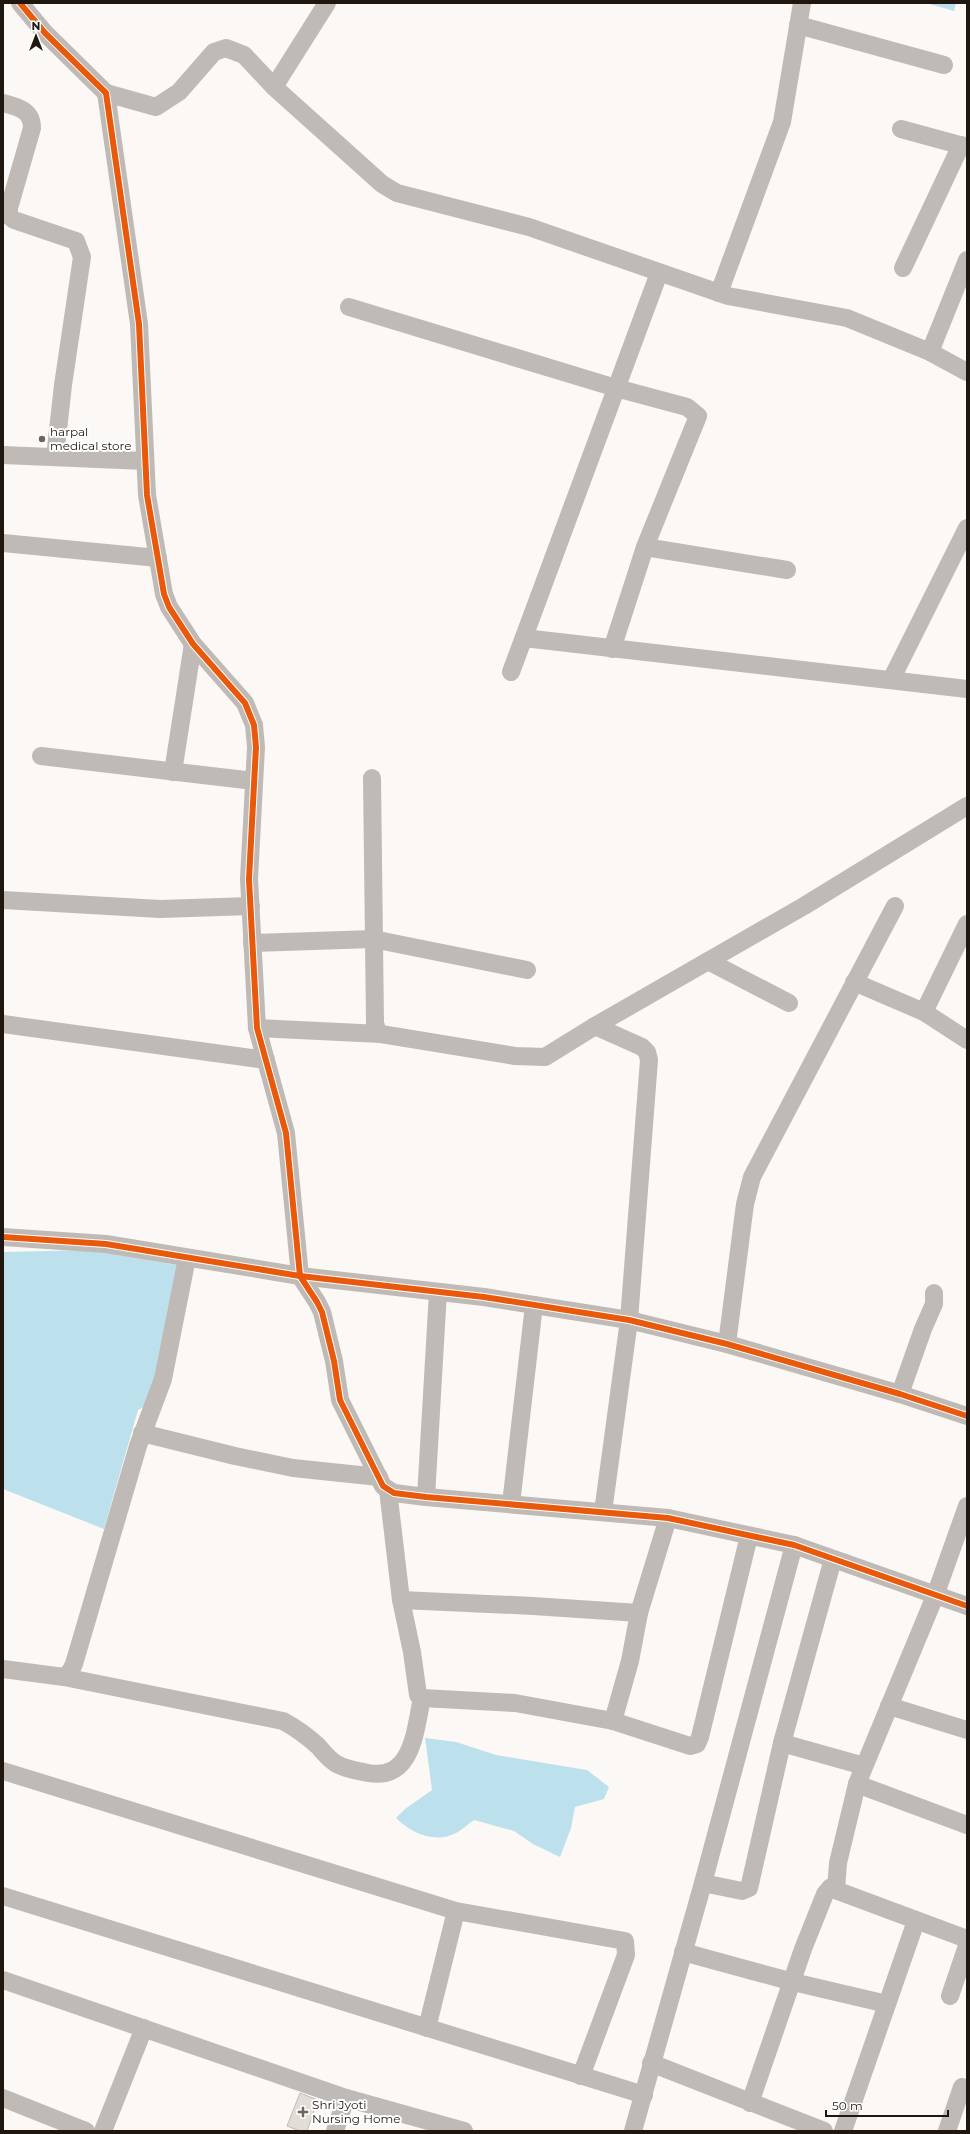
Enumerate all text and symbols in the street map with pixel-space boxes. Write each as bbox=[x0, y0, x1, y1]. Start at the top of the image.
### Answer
north arrow bbox=[16, 16, 56, 56]
text: N bbox=[32, 19, 40, 33]
place label: harpal medical store bbox=[50, 424, 132, 453]
marker: harpal medical store bbox=[37, 434, 47, 444]
scale bar bbox=[826, 2092, 948, 2118]
place label: Shri Jyoti Nursing Home bbox=[312, 2097, 400, 2126]
text: 50 m bbox=[832, 2098, 863, 2113]
marker: Shri Jyoti Nursing Home bbox=[297, 2106, 309, 2118]

